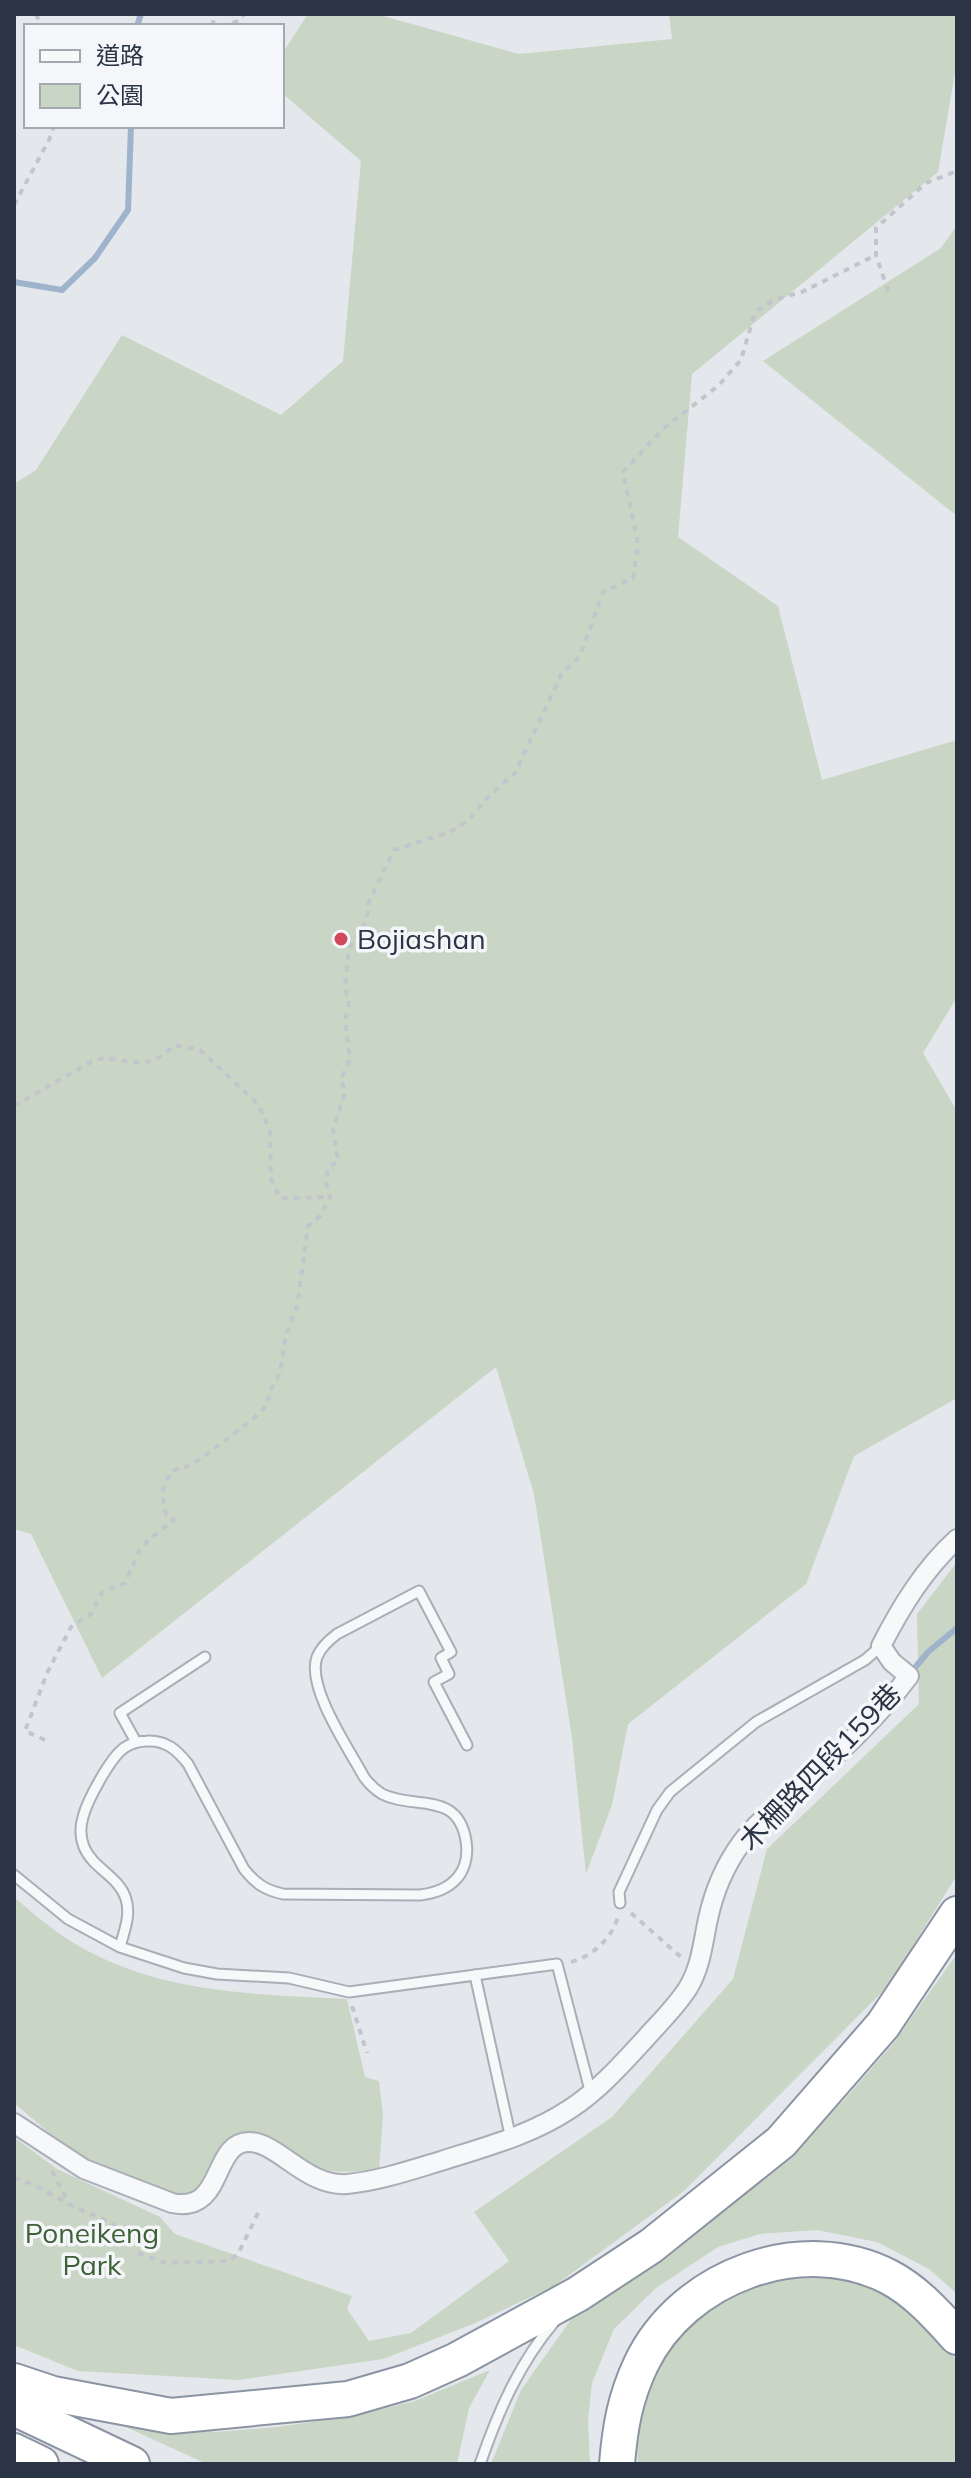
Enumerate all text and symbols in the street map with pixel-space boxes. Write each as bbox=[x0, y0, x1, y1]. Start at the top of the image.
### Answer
legend bbox=[24, 24, 284, 128]
text: 道路 bbox=[96, 40, 144, 70]
text: 公園 bbox=[96, 80, 144, 110]
place label: Bojiashan bbox=[357, 921, 486, 956]
marker: Bojiashan bbox=[332, 930, 350, 948]
street label: 木柵路四段159巷 bbox=[731, 1676, 908, 1857]
park label: Poneikeng Park bbox=[25, 2215, 159, 2282]

